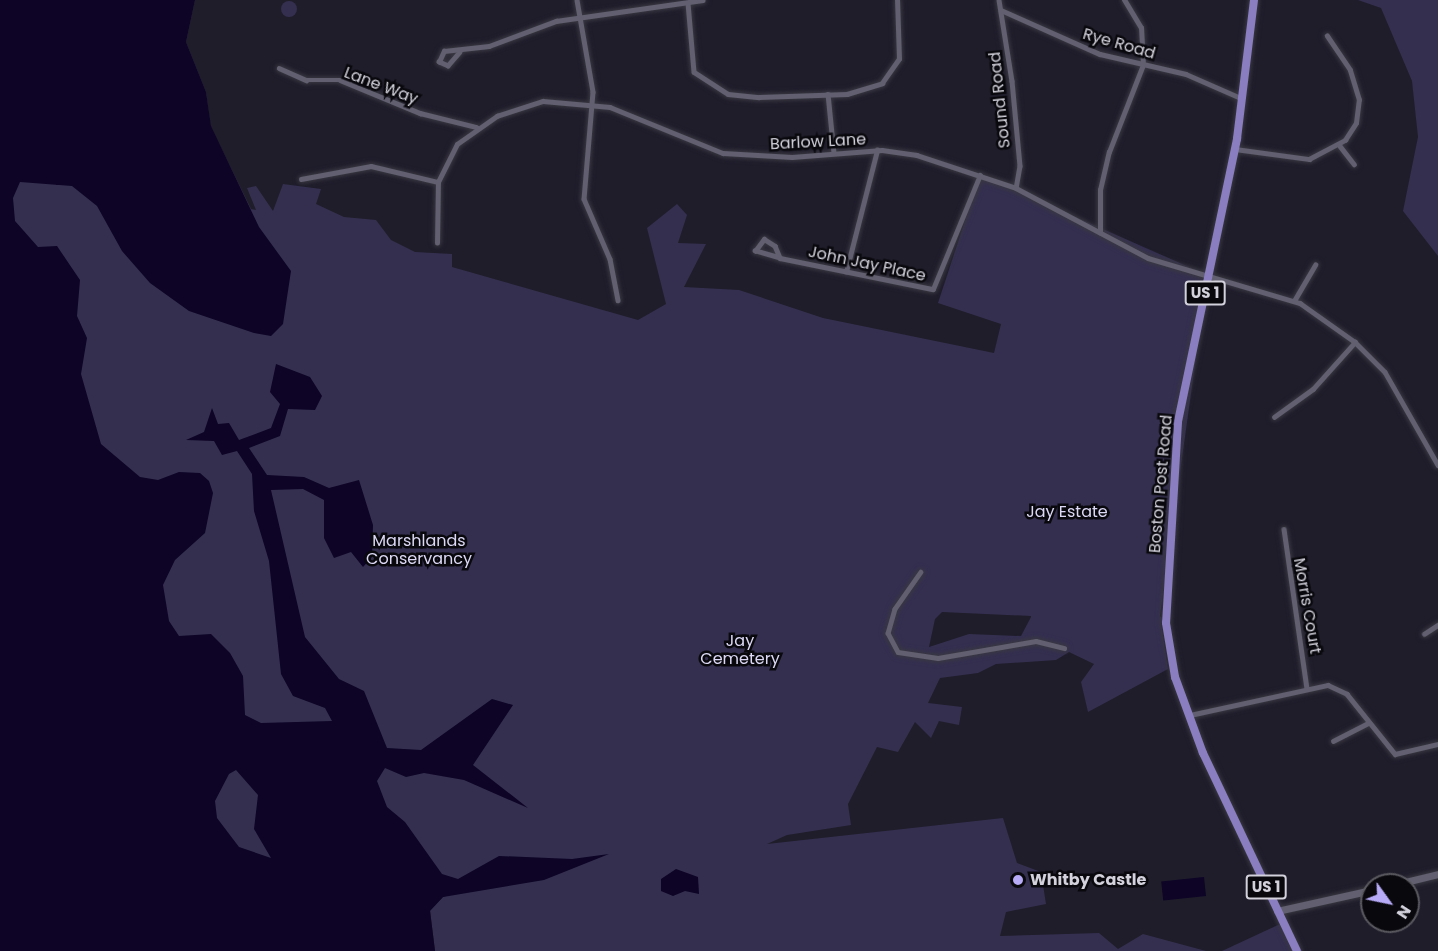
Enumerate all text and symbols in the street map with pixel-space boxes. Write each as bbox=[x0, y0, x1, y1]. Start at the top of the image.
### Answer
street label: Rye Road bbox=[1081, 25, 1157, 63]
street label: Sound Road bbox=[985, 51, 1015, 149]
street label: Lane Way bbox=[341, 63, 421, 109]
street label: Barlow Lane bbox=[770, 130, 866, 154]
street label: John Jay Place bbox=[806, 242, 928, 286]
road number: US 1 bbox=[1184, 281, 1226, 305]
street label: Boston Post Road bbox=[1145, 414, 1177, 554]
park label: Jay Estate bbox=[1026, 502, 1108, 522]
park label: Marshlands Conservancy bbox=[366, 531, 472, 569]
street label: Morris Court bbox=[1289, 557, 1325, 655]
park label: Jay Cemetery bbox=[700, 631, 780, 669]
place label: Whitby Castle bbox=[1030, 870, 1146, 890]
marker: Whitby Castle bbox=[1011, 873, 1025, 887]
north arrow bbox=[1360, 873, 1420, 933]
road number: US 1 bbox=[1245, 875, 1287, 899]
text: N bbox=[1391, 901, 1417, 923]

